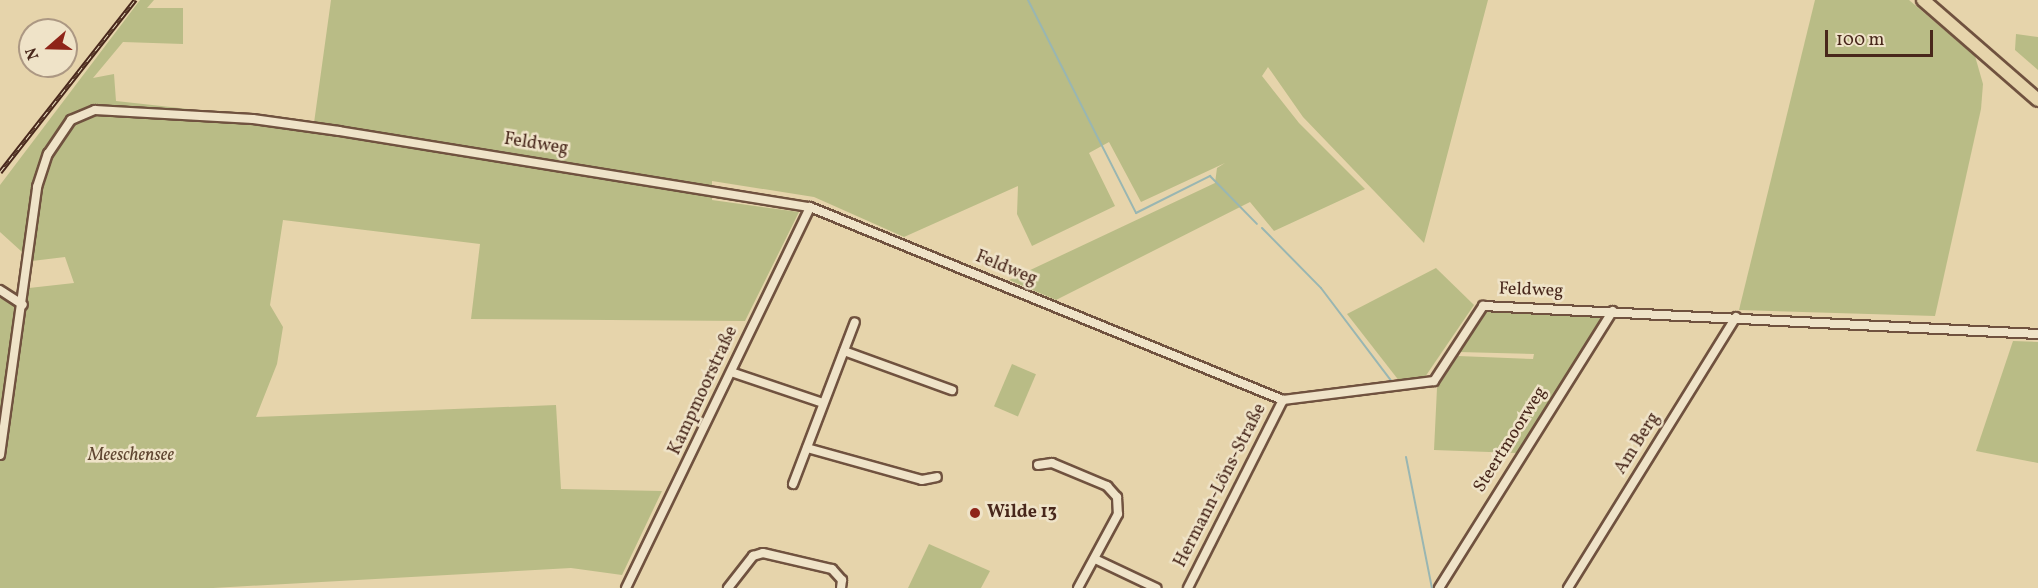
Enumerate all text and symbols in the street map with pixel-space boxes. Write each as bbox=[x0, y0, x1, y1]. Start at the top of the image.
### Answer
north arrow bbox=[18, 18, 78, 78]
scale bar bbox=[1828, 18, 1936, 56]
text: 100 m bbox=[1836, 28, 1885, 53]
text: N bbox=[21, 44, 45, 63]
street label: Feldweg bbox=[502, 129, 570, 161]
street label: Feldweg bbox=[972, 247, 1040, 291]
street label: Feldweg bbox=[1498, 279, 1564, 303]
street label: Kampmoorstraße bbox=[665, 323, 743, 459]
street label: Steertmoorweg bbox=[1470, 383, 1552, 497]
street label: Hermann-Löns-Straße bbox=[1170, 401, 1272, 571]
street label: Am Berg bbox=[1611, 409, 1665, 479]
park label: Meeschensee bbox=[88, 445, 174, 467]
place label: Wilde 13 bbox=[987, 502, 1057, 524]
marker: Wilde 13 bbox=[968, 506, 982, 520]

